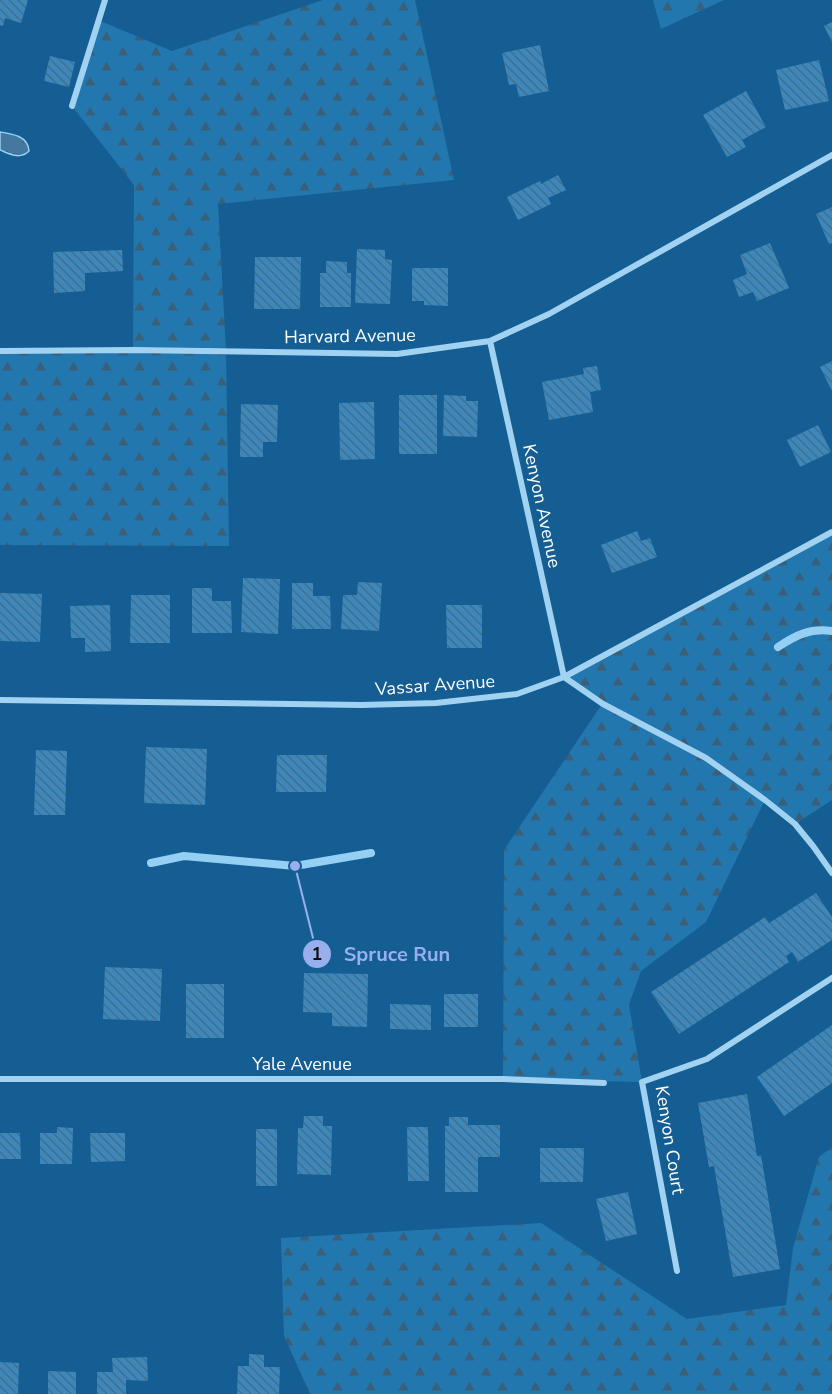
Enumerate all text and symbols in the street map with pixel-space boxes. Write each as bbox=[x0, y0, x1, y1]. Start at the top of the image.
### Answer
street label: Harvard Avenue bbox=[284, 323, 416, 349]
street label: Kenyon Avenue bbox=[517, 442, 567, 570]
street label: Vassar Avenue bbox=[373, 669, 496, 701]
callout: Spruce Run bbox=[302, 935, 462, 973]
text: Spruce Run bbox=[344, 941, 450, 968]
text: 1 bbox=[312, 942, 322, 966]
street label: Yale Avenue bbox=[251, 1052, 352, 1076]
street label: Kenyon Court bbox=[650, 1084, 691, 1197]

